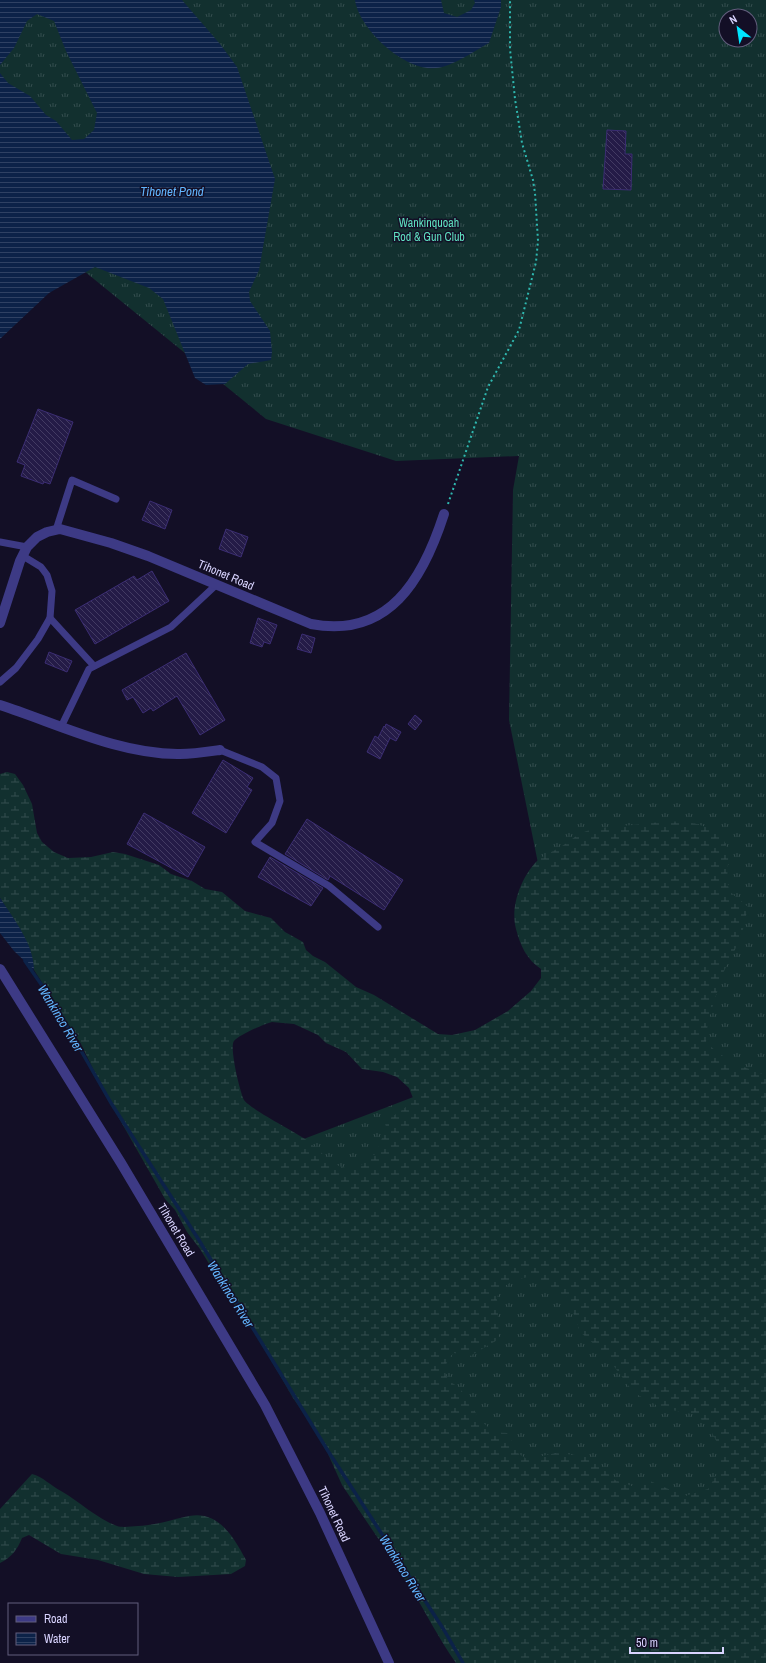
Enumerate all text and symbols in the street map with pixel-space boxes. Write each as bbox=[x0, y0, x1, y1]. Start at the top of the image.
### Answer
north arrow bbox=[718, 8, 758, 48]
text: N bbox=[727, 12, 739, 27]
water label: Tihonet Pond bbox=[140, 183, 204, 200]
park label: Wankinquoah Rod & Gun Club bbox=[393, 215, 465, 245]
street label: Tihonet Road bbox=[196, 556, 256, 594]
water label: Wankinco River bbox=[34, 981, 88, 1055]
street label: Tihonet Road bbox=[154, 1200, 198, 1260]
water label: Wankinco River bbox=[203, 1258, 258, 1331]
street label: Tihonet Road bbox=[314, 1484, 354, 1544]
water label: Wankinco River bbox=[375, 1532, 430, 1605]
legend bbox=[8, 1603, 138, 1655]
text: Road bbox=[44, 1611, 68, 1627]
scale bar bbox=[630, 1629, 723, 1655]
text: Water bbox=[44, 1631, 71, 1647]
text: 50 m bbox=[636, 1635, 658, 1651]

